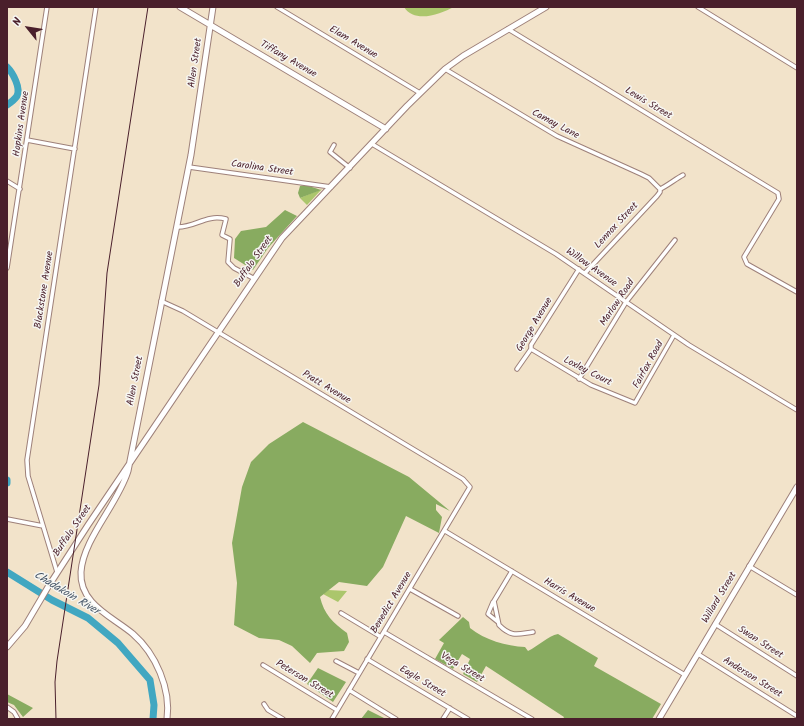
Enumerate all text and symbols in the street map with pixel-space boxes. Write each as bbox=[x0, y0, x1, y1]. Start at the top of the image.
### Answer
north arrow bbox=[8, 8, 48, 48]
text: N bbox=[8, 14, 27, 30]
street label: Elam Avenue bbox=[327, 24, 379, 62]
street label: Allen Street bbox=[187, 37, 205, 89]
street label: Tiffany Avenue bbox=[258, 39, 318, 81]
street label: Lewis Street bbox=[622, 85, 674, 123]
street label: Hopkins Avenue bbox=[11, 90, 33, 158]
street label: Camay Lane bbox=[529, 107, 581, 143]
street label: Carolina Street bbox=[230, 159, 294, 179]
street label: Lennox Street bbox=[593, 200, 641, 252]
street label: Buffalo Street bbox=[232, 234, 276, 290]
street label: Willow Avenue bbox=[563, 246, 619, 290]
street label: Blackstone Avenue bbox=[33, 250, 57, 330]
street label: Marlow Road bbox=[598, 277, 638, 329]
street label: George Avenue bbox=[514, 296, 556, 354]
street label: Fairfax Road bbox=[631, 339, 667, 391]
street label: Allen Street bbox=[125, 355, 147, 407]
street label: Loxley Court bbox=[561, 355, 613, 389]
street label: Pratt Avenue bbox=[300, 369, 352, 407]
street label: Buffalo Street bbox=[51, 503, 95, 559]
water label: Chadakoin River bbox=[31, 569, 101, 619]
street label: Benedict Avenue bbox=[369, 570, 415, 636]
street label: Willard Street bbox=[700, 570, 740, 626]
street label: Harris Avenue bbox=[541, 576, 597, 616]
street label: Swan Street bbox=[735, 624, 785, 662]
street label: Vega Street bbox=[438, 650, 486, 686]
street label: Anderson Street bbox=[720, 655, 784, 701]
street label: Peterson Street bbox=[273, 658, 335, 702]
street label: Eagle Street bbox=[397, 664, 447, 700]

